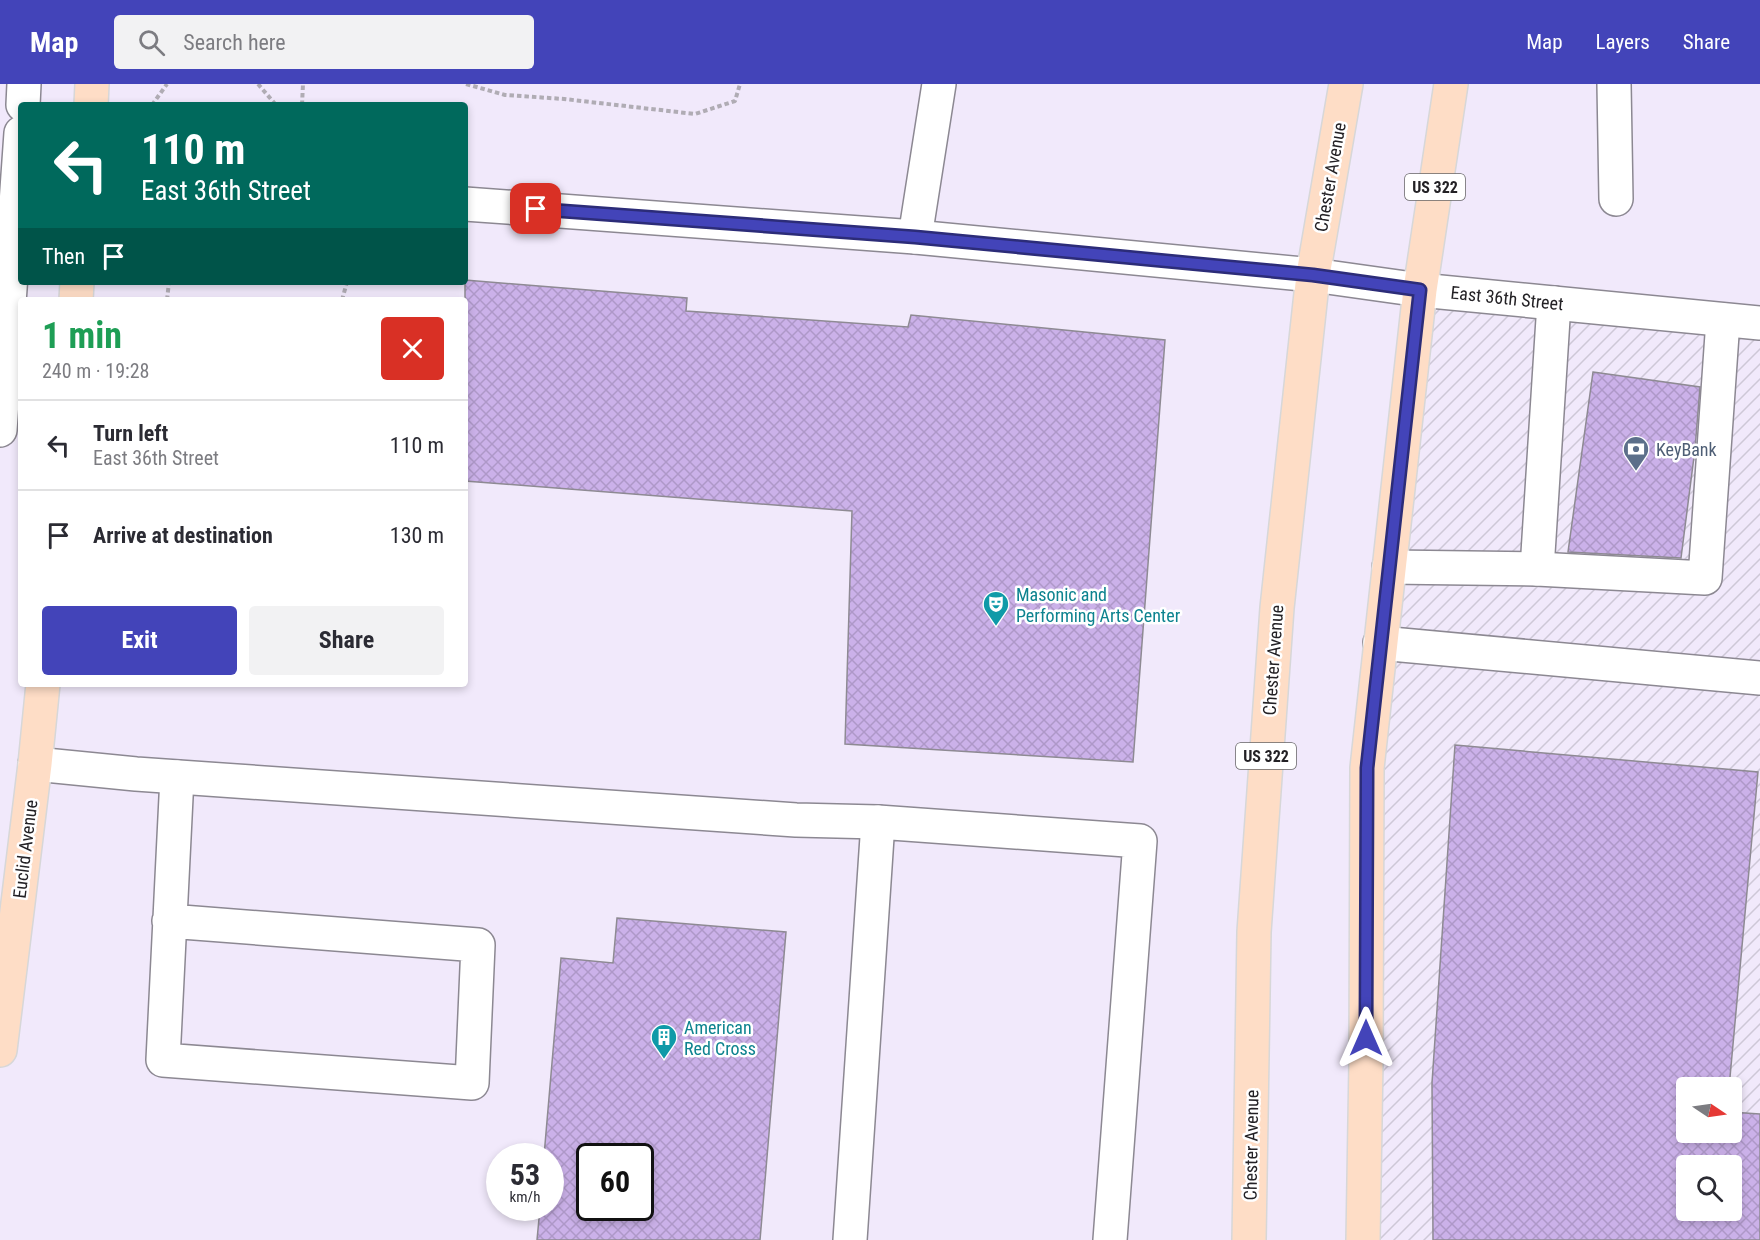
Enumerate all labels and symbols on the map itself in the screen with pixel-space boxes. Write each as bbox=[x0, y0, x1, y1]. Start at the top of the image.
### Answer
street label: Chester Avenue bbox=[1310, 121, 1350, 233]
road number: US 322 bbox=[1405, 174, 1465, 200]
pin bbox=[510, 183, 561, 234]
street label: East 36th Street bbox=[1450, 282, 1564, 314]
bank icon: KeyBank bbox=[1621, 434, 1651, 472]
place label: KeyBank bbox=[1656, 439, 1717, 460]
place label: Masonic and Performing Arts Center bbox=[1016, 584, 1181, 626]
theatre icon: Masonic and Performing Arts Center bbox=[981, 589, 1011, 627]
street label: Chester Avenue bbox=[1259, 604, 1287, 716]
road number: US 322 bbox=[1236, 743, 1296, 769]
street label: Euclid Avenue bbox=[9, 799, 41, 899]
position arrow bbox=[1334, 1006, 1398, 1070]
place label: American Red Cross bbox=[684, 1017, 756, 1059]
building icon: American Red Cross bbox=[649, 1022, 679, 1060]
north arrow bbox=[1676, 1077, 1742, 1143]
street label: Chester Avenue bbox=[1240, 1089, 1262, 1201]
speed limit sign: 60 bbox=[576, 1143, 654, 1221]

